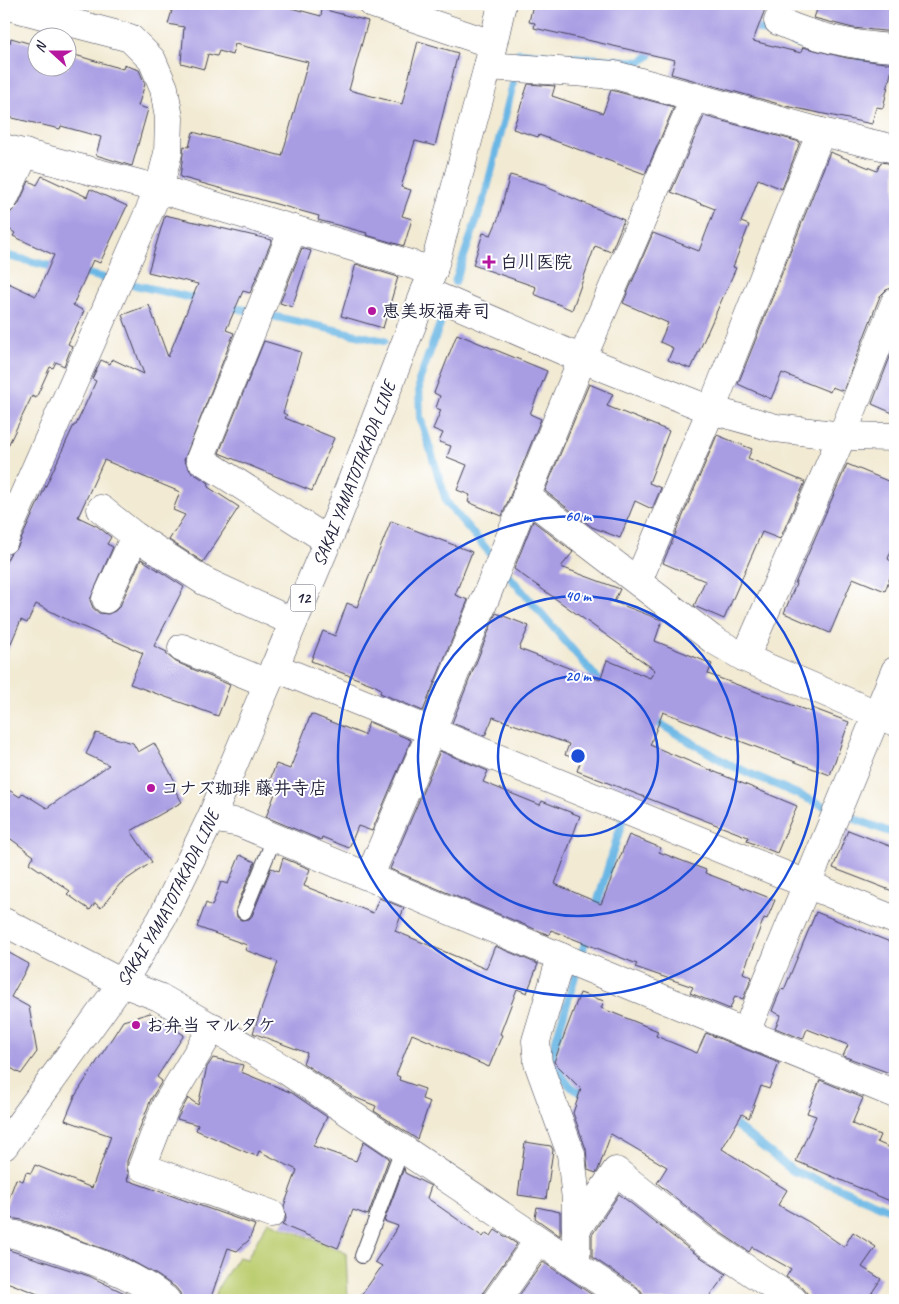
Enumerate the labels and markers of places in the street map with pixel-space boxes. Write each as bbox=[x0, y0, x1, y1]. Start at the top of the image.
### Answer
place label: 白川医院 bbox=[500, 251, 572, 273]
marker: 白川医院 bbox=[482, 255, 496, 269]
place label: 恵美坂福寿司 bbox=[382, 300, 490, 322]
marker: 恵美坂福寿司 bbox=[366, 305, 378, 317]
centre of rings bbox=[569, 747, 587, 765]
place label: コナズ珈琲 藤井寺店 bbox=[161, 777, 327, 799]
marker: コナズ珈琲 藤井寺店 bbox=[145, 782, 157, 794]
place label: お弁当 マルタケ bbox=[146, 1014, 276, 1036]
marker: お弁当 マルタケ bbox=[130, 1019, 142, 1031]

